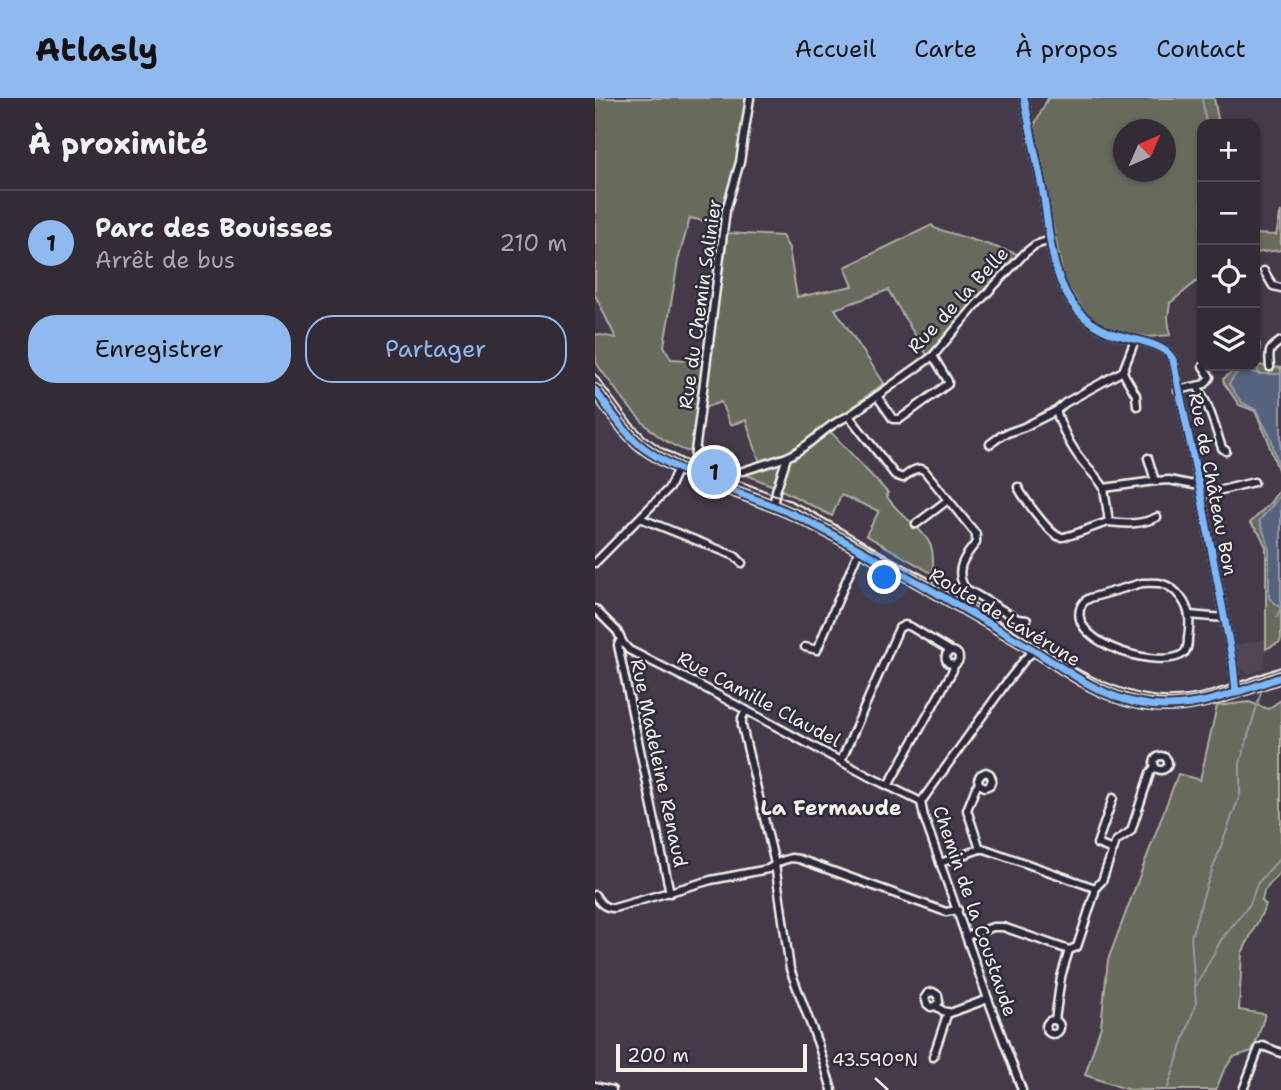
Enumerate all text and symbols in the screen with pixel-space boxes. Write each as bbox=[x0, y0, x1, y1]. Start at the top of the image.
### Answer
text: Atlasly bbox=[35, 27, 158, 72]
text: Accueil bbox=[795, 33, 876, 65]
text: Carte bbox=[914, 33, 977, 65]
text: À propos bbox=[1015, 33, 1118, 65]
text: Contact bbox=[1156, 33, 1246, 65]
north arrow bbox=[1113, 119, 1176, 182]
map controls bbox=[1197, 119, 1260, 371]
button: + bbox=[1197, 119, 1260, 182]
text: À proximité bbox=[28, 123, 208, 164]
button: − bbox=[1197, 182, 1260, 245]
street label: Rue du Chemin Salinier bbox=[673, 198, 727, 410]
text: Parc des Bouisses bbox=[95, 210, 333, 245]
text: 1 bbox=[46, 228, 56, 258]
text: 210 m bbox=[499, 228, 567, 258]
street label: Rue de la Belle bbox=[902, 241, 1014, 359]
text: Arrêt de bus bbox=[95, 245, 235, 275]
button: locate bbox=[1197, 245, 1260, 308]
button: layers bbox=[1197, 308, 1260, 371]
button: Enregistrer bbox=[28, 315, 291, 383]
button: Partager bbox=[305, 315, 567, 383]
street label: Rue de Château Bon bbox=[1183, 390, 1243, 578]
pin: 1 bbox=[691, 446, 737, 498]
your location bbox=[867, 560, 901, 594]
street label: Route de Lavérune bbox=[925, 562, 1085, 672]
street label: Rue Camille Claudel bbox=[673, 645, 845, 753]
street label: Rue Madeleine Renaud bbox=[625, 657, 693, 869]
district label: La Fermaude bbox=[760, 794, 902, 822]
street label: Chemin de la Coustaude bbox=[927, 802, 1023, 1020]
scale bar bbox=[616, 1041, 807, 1073]
text: 200 m bbox=[627, 1043, 689, 1068]
text: 43.590°N bbox=[832, 1048, 918, 1072]

